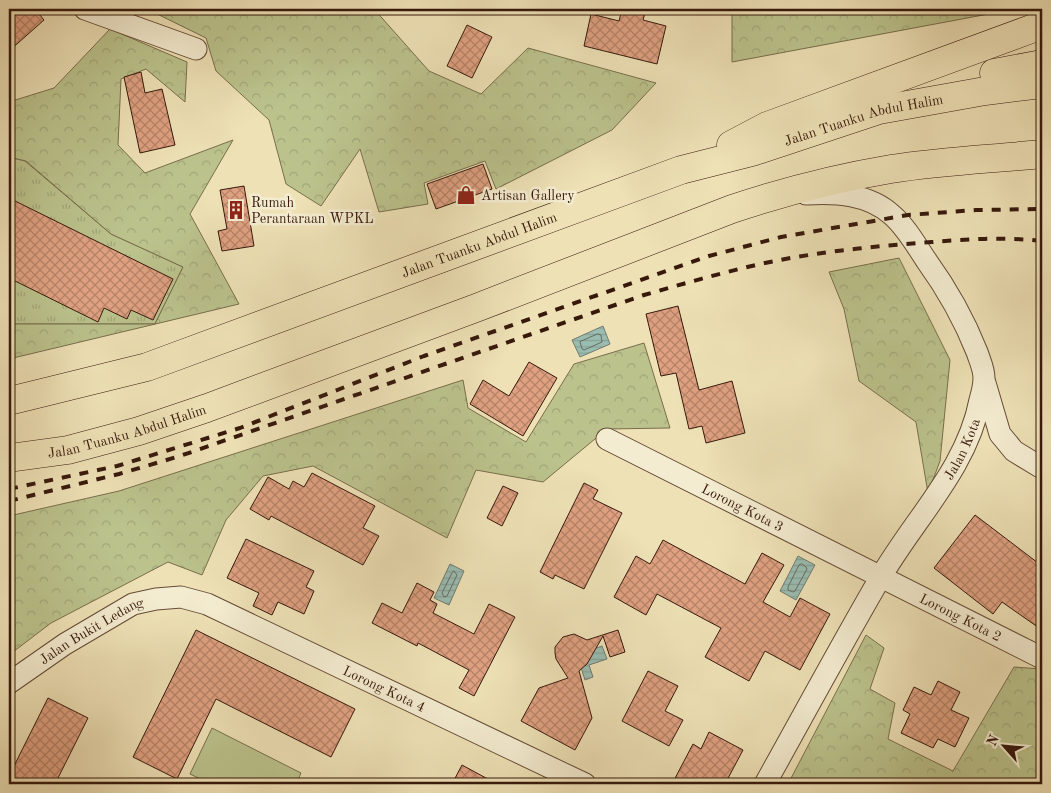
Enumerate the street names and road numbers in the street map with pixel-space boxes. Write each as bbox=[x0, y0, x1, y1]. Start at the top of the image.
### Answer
street label: Jalan Tuanku Abdul Halim bbox=[783, 93, 944, 149]
street label: Jalan Tuanku Abdul Halim bbox=[400, 210, 559, 280]
street label: Jalan Tuanku Abdul Halim bbox=[47, 403, 208, 461]
street label: Jalan Kota bbox=[942, 417, 983, 483]
street label: Lorong Kota 3 bbox=[699, 482, 785, 535]
street label: Lorong Kota 2 bbox=[917, 592, 1003, 644]
street label: Jalan Bukit Ledang bbox=[37, 596, 145, 668]
street label: Lorong Kota 4 bbox=[340, 664, 427, 715]

